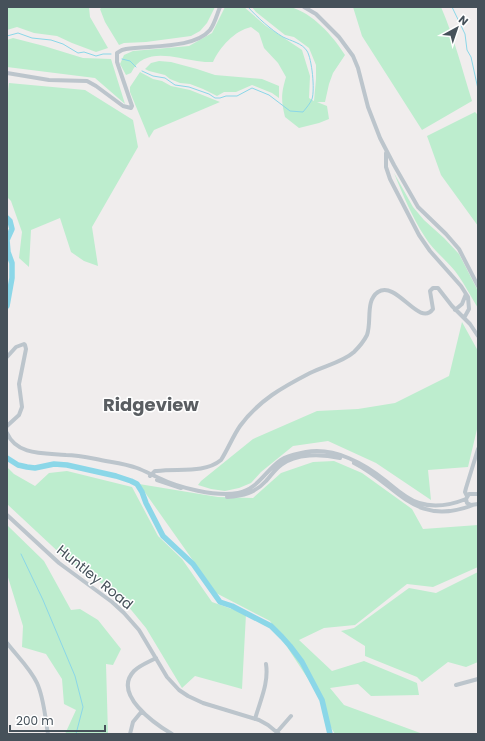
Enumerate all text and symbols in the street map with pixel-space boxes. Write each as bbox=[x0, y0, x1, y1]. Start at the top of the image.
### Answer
north arrow bbox=[437, 8, 477, 48]
text: N bbox=[455, 12, 472, 29]
district label: Ridgeview bbox=[103, 392, 199, 417]
street label: Huntley Road bbox=[53, 540, 137, 614]
scale bar bbox=[10, 707, 105, 733]
text: 200 m bbox=[16, 712, 54, 729]

